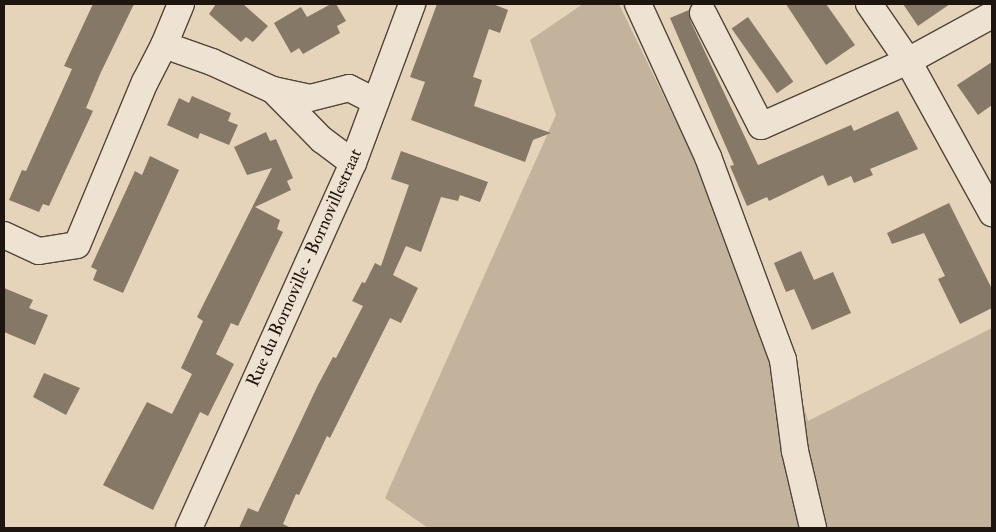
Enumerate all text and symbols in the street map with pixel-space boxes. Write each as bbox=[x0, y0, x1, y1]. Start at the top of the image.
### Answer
street label: Rue du Bornoville - Bornovillestraat bbox=[243, 146, 367, 390]

